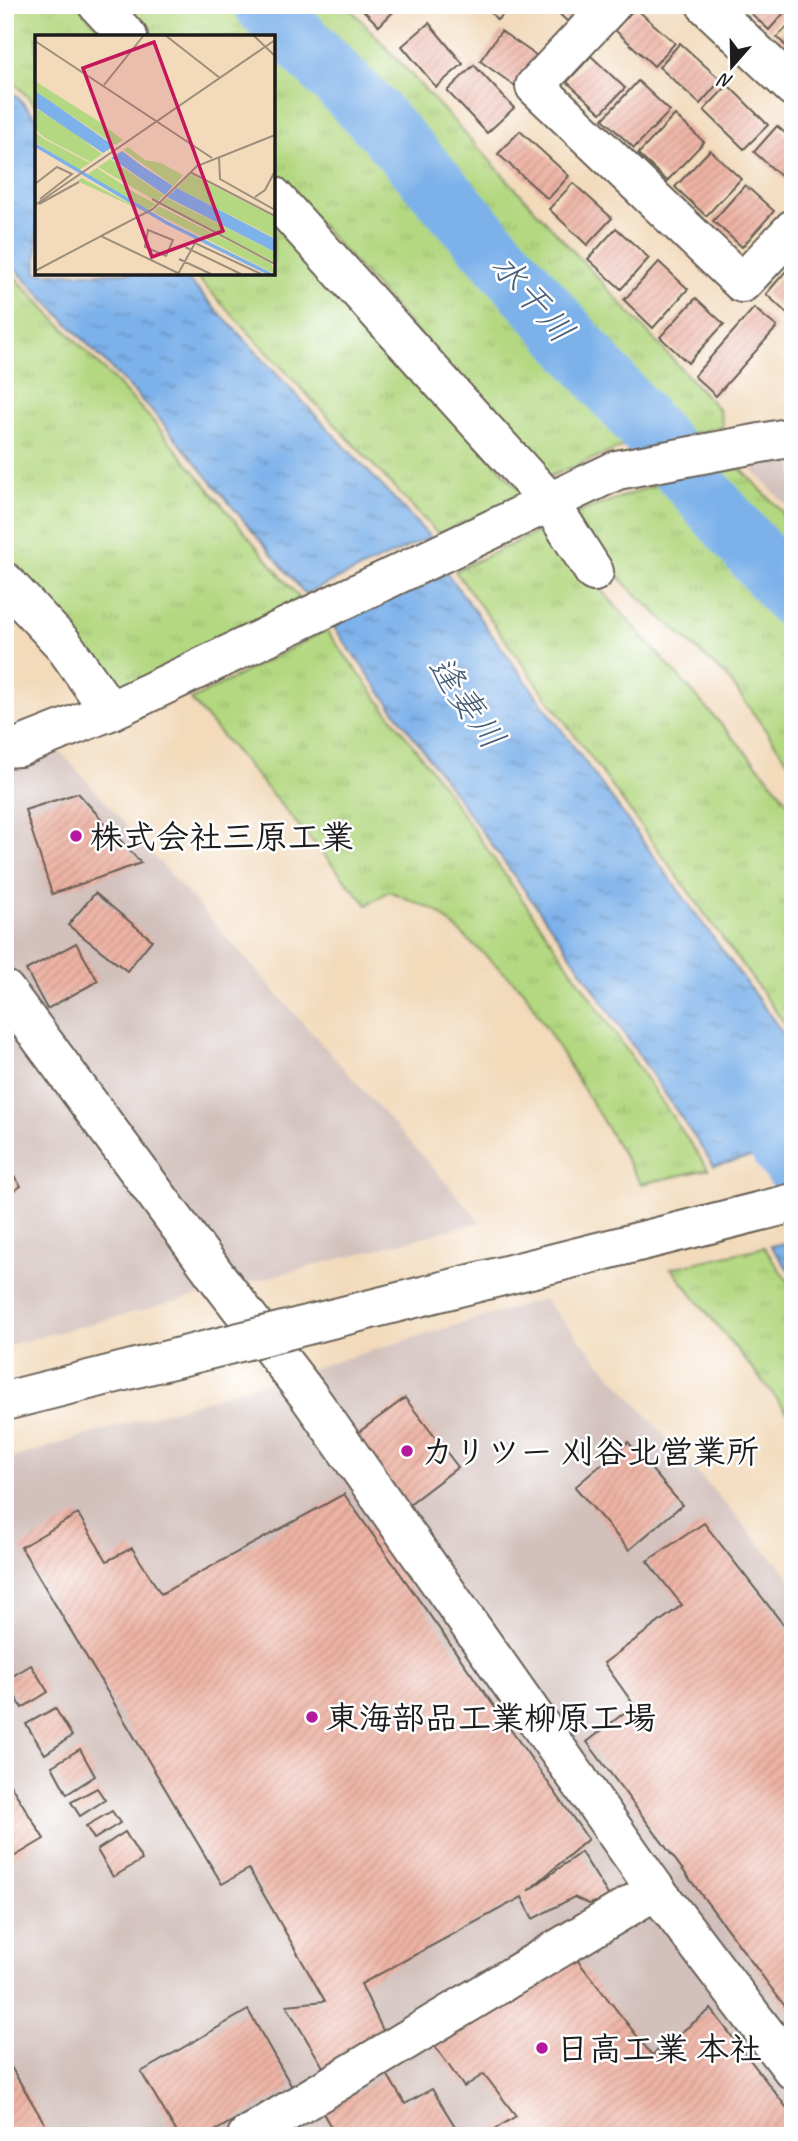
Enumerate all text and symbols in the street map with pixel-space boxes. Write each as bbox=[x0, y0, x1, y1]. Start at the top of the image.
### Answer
north arrow bbox=[696, 32, 766, 102]
inset map bbox=[35, 35, 275, 275]
text: N bbox=[714, 67, 736, 94]
water label: 水干川 bbox=[481, 244, 584, 353]
water label: 逢妻川 bbox=[418, 646, 515, 758]
place label: 株式会社三原工業 bbox=[90, 816, 354, 858]
marker: 株式会社三原工業 bbox=[68, 828, 84, 844]
place label: カリツー 刈谷北営業所 bbox=[421, 1431, 759, 1473]
marker: カリツー 刈谷北営業所 bbox=[399, 1443, 415, 1459]
place label: 東海部品工業柳原工場 bbox=[326, 1697, 656, 1739]
marker: 東海部品工業柳原工場 bbox=[304, 1709, 320, 1725]
place label: 日高工業 本社 bbox=[556, 2028, 762, 2070]
marker: 日高工業 本社 bbox=[534, 2040, 550, 2056]

